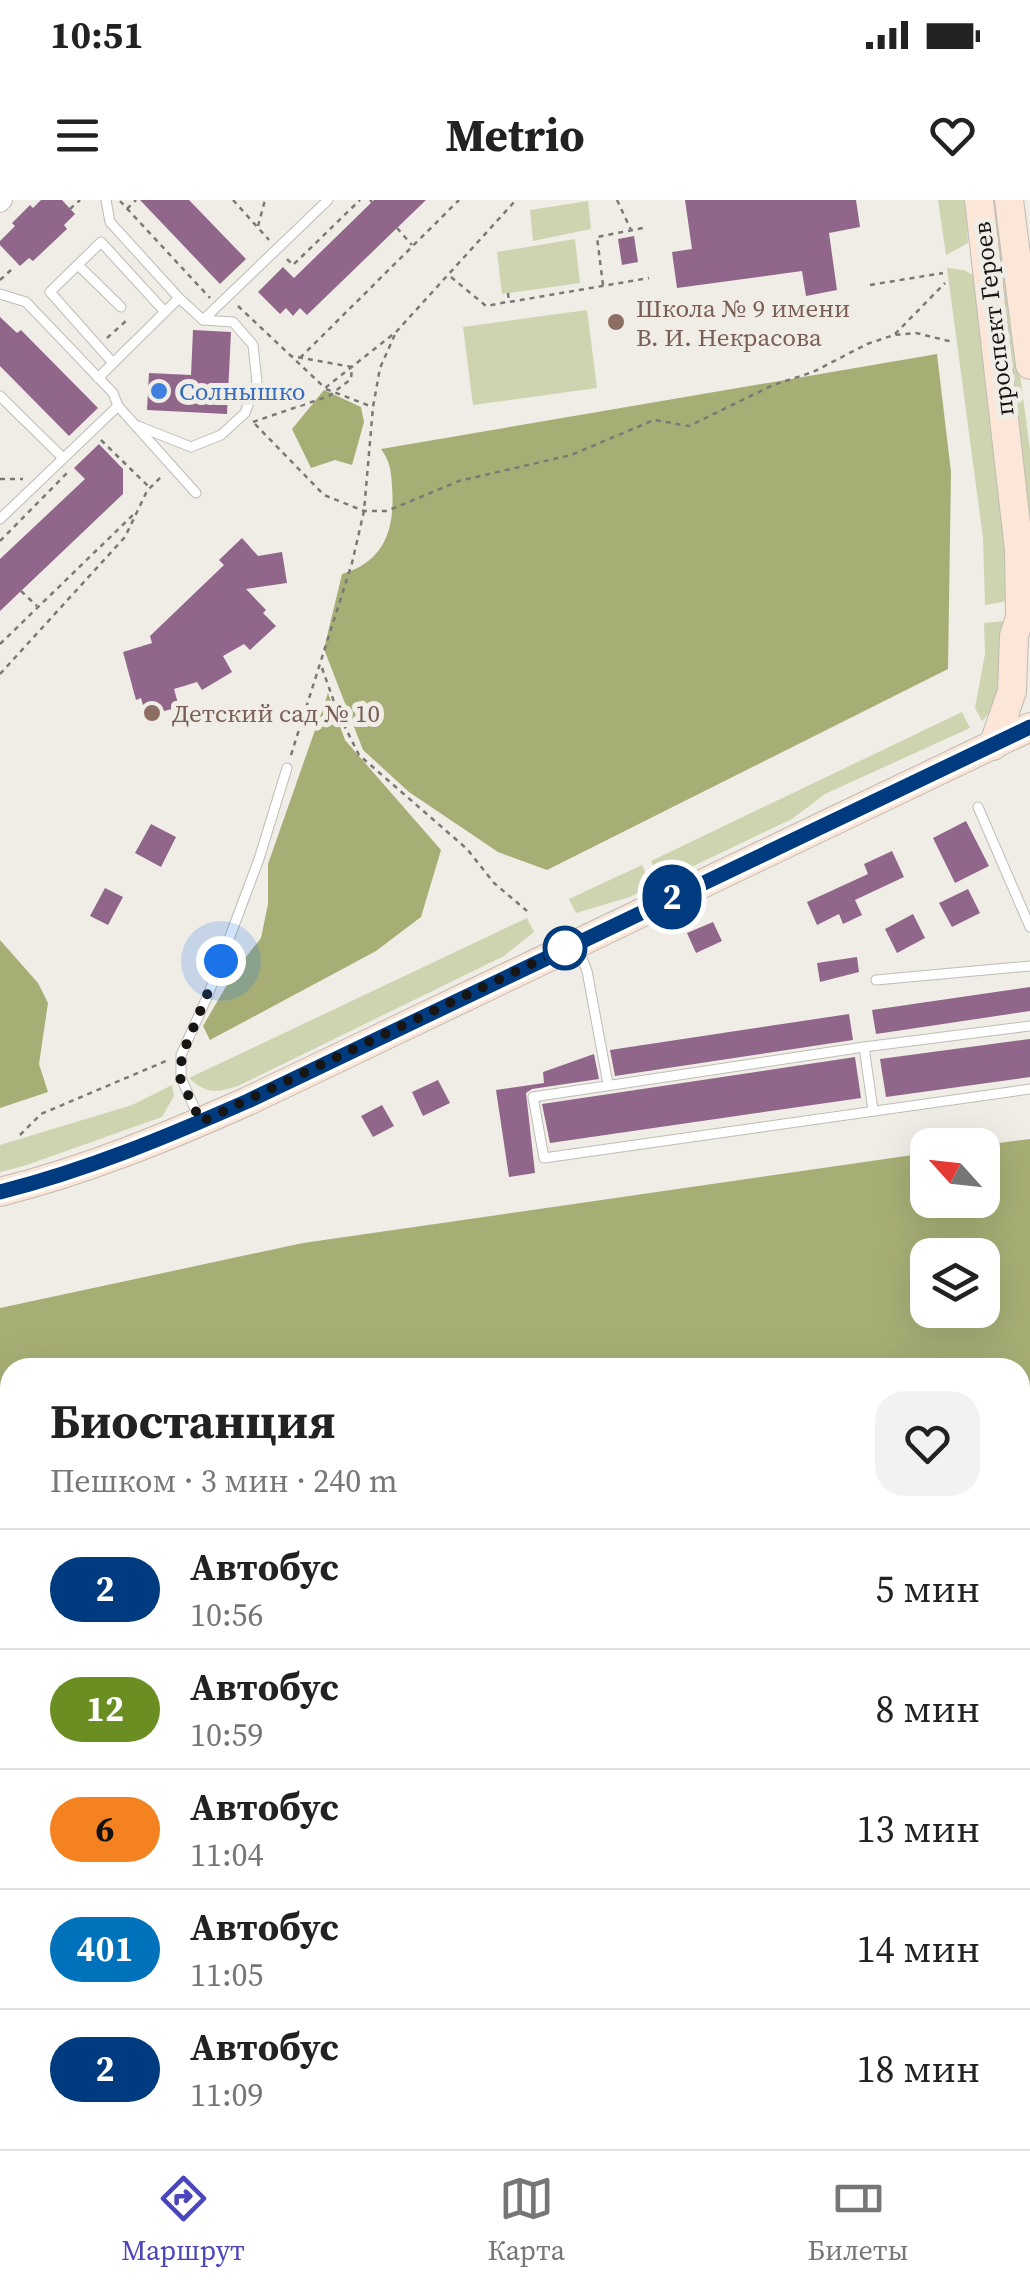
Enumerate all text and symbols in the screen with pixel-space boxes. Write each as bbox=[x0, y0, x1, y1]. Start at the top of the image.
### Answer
text: 10:51 bbox=[50, 9, 144, 61]
text: Metrio bbox=[445, 104, 585, 166]
icon: menu bbox=[50, 108, 105, 163]
icon: heart bbox=[925, 108, 980, 163]
street label: проспект Героев bbox=[964, 220, 1022, 418]
place label: Школа № 9 имени В. И. Некрасова bbox=[636, 291, 850, 354]
marker: Школа № 9 имени В. И. Некрасова bbox=[605, 311, 627, 333]
place label: Солнышко bbox=[179, 374, 305, 408]
marker: Солнышко bbox=[148, 380, 170, 402]
place label: Детский сад № 10 bbox=[172, 696, 380, 730]
marker: Детский сад № 10 bbox=[141, 702, 163, 724]
line badge: 2 bbox=[640, 864, 704, 930]
text: 2 bbox=[663, 873, 681, 921]
unlabelled marker bbox=[544, 927, 586, 969]
your location bbox=[196, 936, 246, 986]
north arrow bbox=[910, 1128, 1000, 1218]
map controls bbox=[910, 1128, 1000, 1328]
button: layers bbox=[910, 1238, 1000, 1328]
text: Биостанция bbox=[50, 1388, 336, 1454]
button: heart bbox=[875, 1391, 980, 1496]
text: Пешком · 3 мин · 240 m bbox=[50, 1459, 398, 1503]
text: Автобус bbox=[190, 1541, 339, 1593]
text: 5 мин bbox=[875, 1563, 980, 1615]
text: 2 bbox=[96, 1565, 114, 1613]
text: 10:56 bbox=[190, 1593, 264, 1637]
text: Автобус bbox=[190, 1661, 339, 1713]
text: 8 мин bbox=[875, 1683, 980, 1735]
text: 12 bbox=[86, 1685, 124, 1733]
text: 10:59 bbox=[190, 1713, 264, 1757]
text: Автобус bbox=[190, 1781, 339, 1833]
text: 13 мин bbox=[856, 1803, 980, 1855]
text: 6 bbox=[96, 1805, 114, 1853]
text: 11:04 bbox=[190, 1833, 264, 1877]
text: Автобус bbox=[190, 1901, 339, 1953]
text: 14 мин bbox=[856, 1923, 980, 1975]
text: 401 bbox=[77, 1925, 133, 1973]
text: 11:05 bbox=[190, 1953, 264, 1997]
text: Автобус bbox=[190, 2021, 339, 2073]
text: 18 мин bbox=[856, 2043, 980, 2095]
text: 2 bbox=[96, 2045, 114, 2093]
text: 11:09 bbox=[190, 2073, 264, 2117]
tab: Маршрут bbox=[121, 2171, 245, 2269]
tab: Карта bbox=[488, 2171, 565, 2269]
tab: Билеты bbox=[808, 2171, 909, 2269]

